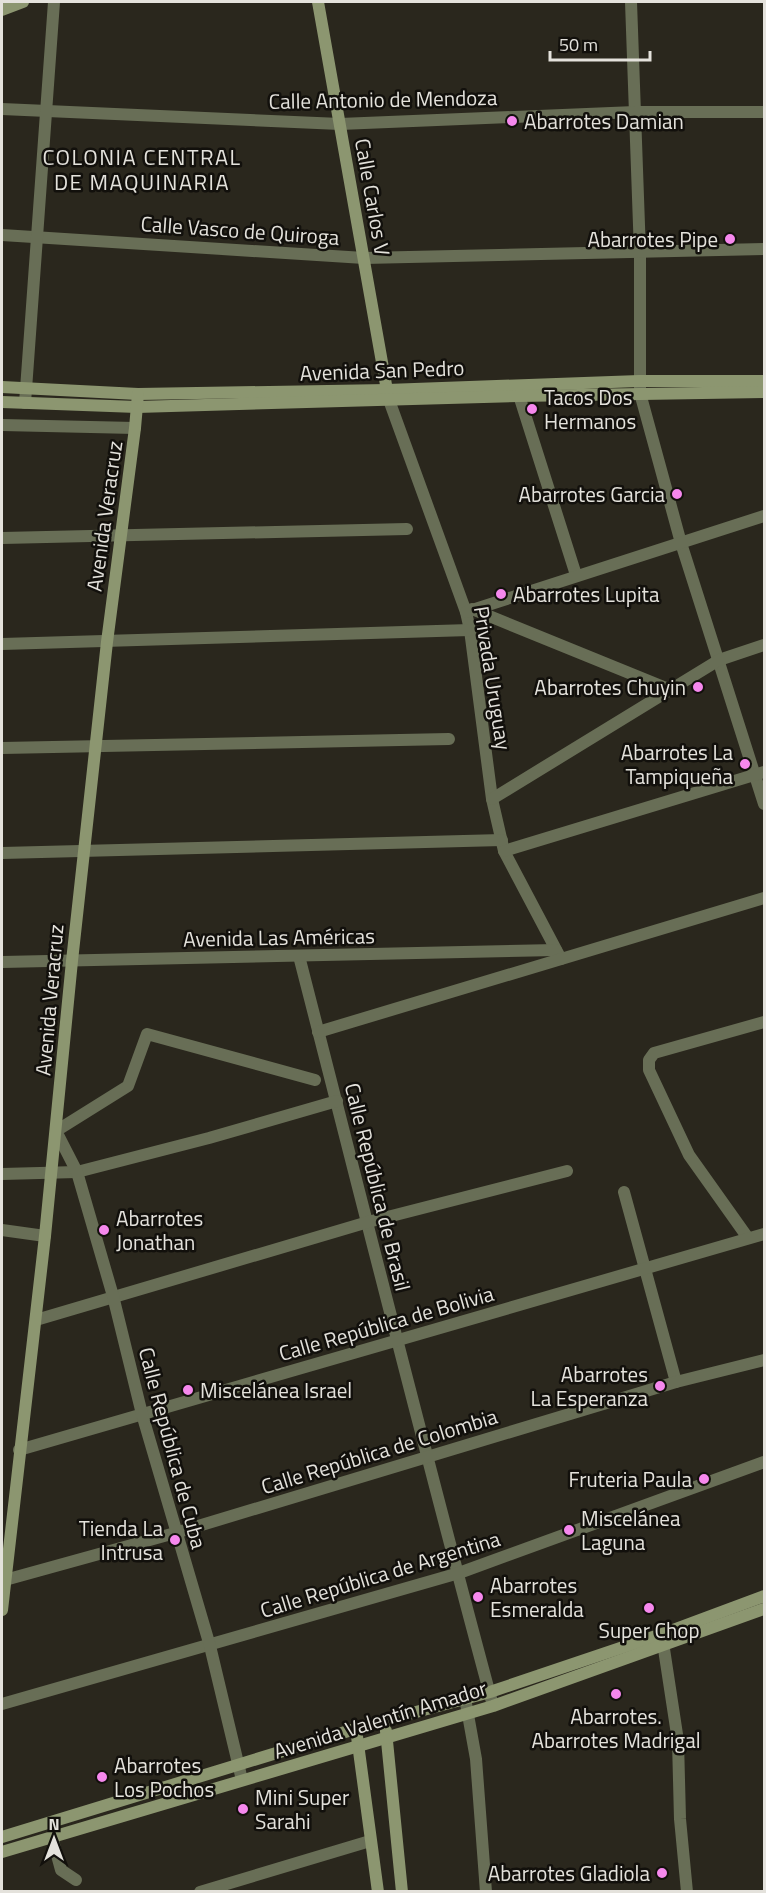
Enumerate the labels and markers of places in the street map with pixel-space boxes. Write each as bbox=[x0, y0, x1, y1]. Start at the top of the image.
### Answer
place label: Abarrotes Damian bbox=[524, 105, 684, 137]
marker: Abarrotes Damian bbox=[505, 114, 519, 128]
place label: Abarrotes Pipe bbox=[588, 223, 718, 255]
marker: Abarrotes Pipe bbox=[723, 232, 737, 246]
place label: Tacos Dos Hermanos bbox=[544, 381, 636, 437]
marker: Tacos Dos Hermanos bbox=[525, 402, 539, 416]
place label: Abarrotes Garcia bbox=[518, 478, 665, 510]
marker: Abarrotes Garcia bbox=[670, 487, 684, 501]
place label: Abarrotes Lupita bbox=[513, 578, 660, 610]
marker: Abarrotes Lupita bbox=[494, 587, 508, 601]
place label: Abarrotes Chuyin bbox=[534, 671, 686, 703]
marker: Abarrotes Chuyin bbox=[691, 680, 705, 694]
place label: Abarrotes La Tampiqueña bbox=[621, 736, 733, 792]
marker: Abarrotes La Tampiqueña bbox=[738, 757, 752, 771]
place label: Abarrotes Jonathan bbox=[116, 1202, 203, 1258]
marker: Abarrotes Jonathan bbox=[97, 1223, 111, 1237]
place label: Abarrotes La Esperanza bbox=[531, 1358, 648, 1414]
place label: Miscelánea Israel bbox=[200, 1374, 352, 1406]
marker: Abarrotes La Esperanza bbox=[653, 1379, 667, 1393]
marker: Miscelánea Israel bbox=[181, 1383, 195, 1397]
place label: Fruteria Paula bbox=[569, 1463, 692, 1495]
marker: Fruteria Paula bbox=[697, 1472, 711, 1486]
place label: Miscelánea Laguna bbox=[581, 1502, 681, 1558]
place label: Tienda La Intrusa bbox=[79, 1512, 163, 1568]
marker: Miscelánea Laguna bbox=[562, 1523, 576, 1537]
marker: Tienda La Intrusa bbox=[168, 1533, 182, 1547]
place label: Abarrotes Esmeralda bbox=[490, 1569, 584, 1625]
marker: Abarrotes Esmeralda bbox=[471, 1590, 485, 1604]
marker: Super Chop bbox=[642, 1601, 656, 1615]
place label: Super Chop bbox=[599, 1614, 699, 1646]
marker: Abarrotes. Abarrotes Madrigal bbox=[609, 1687, 623, 1701]
place label: Abarrotes. Abarrotes Madrigal bbox=[531, 1700, 701, 1756]
place label: Abarrotes Los Pochos bbox=[114, 1749, 214, 1805]
marker: Abarrotes Los Pochos bbox=[95, 1770, 109, 1784]
place label: Mini Super Sarahi bbox=[255, 1781, 349, 1837]
marker: Mini Super Sarahi bbox=[236, 1802, 250, 1816]
place label: Abarrotes Gladiola bbox=[488, 1857, 650, 1889]
marker: Abarrotes Gladiola bbox=[655, 1866, 669, 1880]

